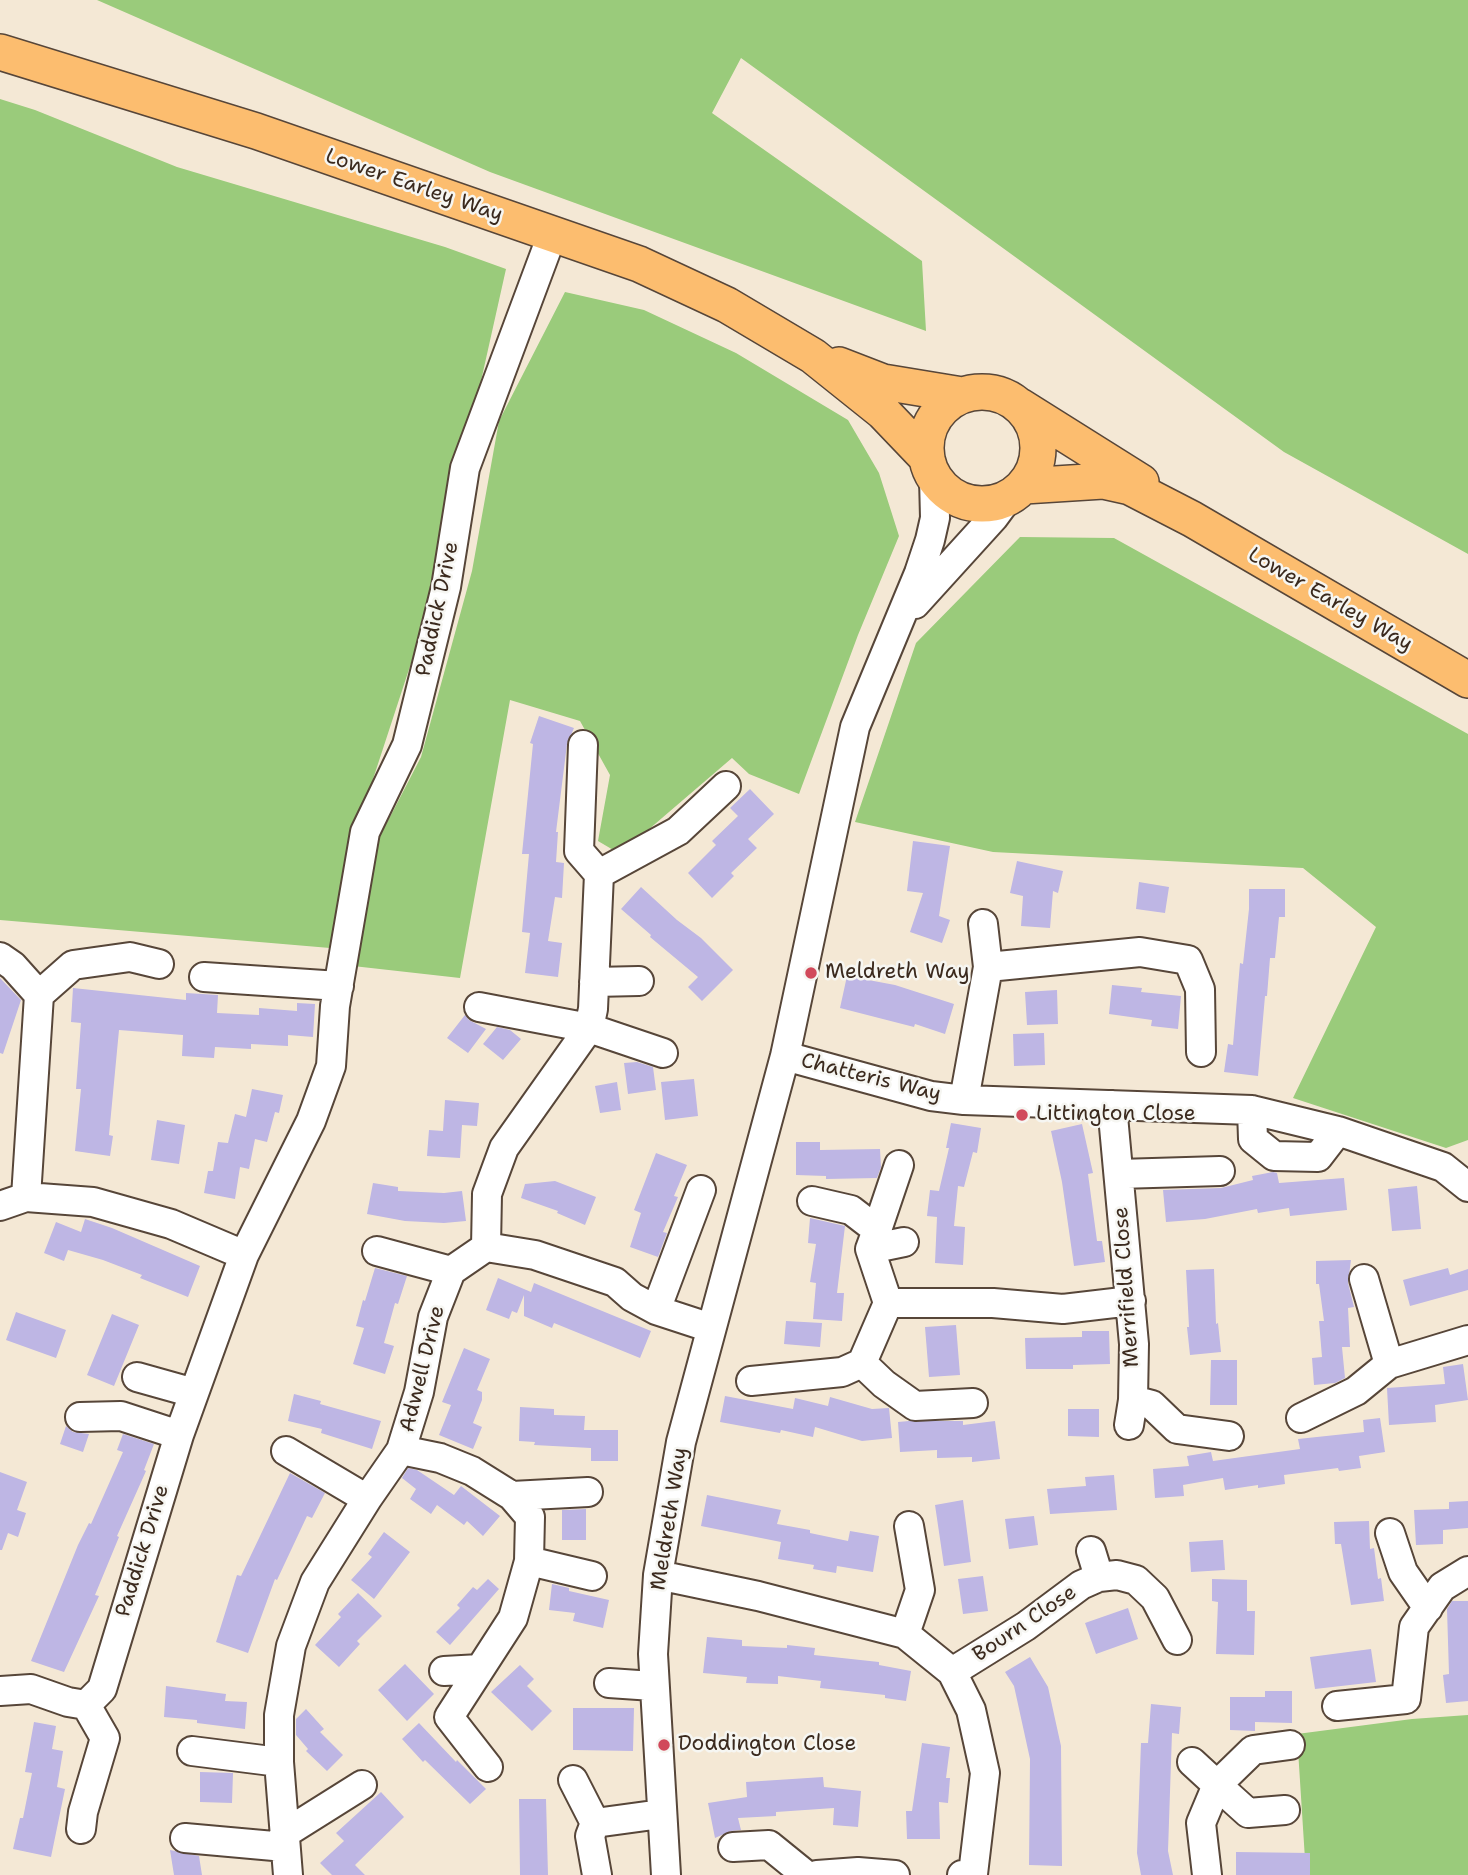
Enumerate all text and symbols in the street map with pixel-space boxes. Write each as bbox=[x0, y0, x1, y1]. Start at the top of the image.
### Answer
street label: Lower Earley Way bbox=[322, 144, 506, 228]
street label: Paddick Drive bbox=[411, 539, 465, 679]
street label: Lower Earley Way bbox=[1243, 543, 1417, 657]
place label: Meldreth Way bbox=[825, 960, 969, 986]
marker: Meldreth Way bbox=[803, 965, 819, 981]
street label: Chatteris Way bbox=[798, 1048, 944, 1108]
place label: Littington Close bbox=[1036, 1102, 1196, 1128]
marker: Littington Close bbox=[1014, 1107, 1030, 1123]
street label: Merrifield Close bbox=[1109, 1206, 1145, 1368]
street label: Adwell Drive bbox=[395, 1303, 451, 1435]
street label: Meldreth Way bbox=[646, 1446, 694, 1592]
street label: Paddick Drive bbox=[111, 1482, 175, 1620]
street label: Bourn Close bbox=[968, 1580, 1082, 1668]
place label: Doddington Close bbox=[678, 1732, 856, 1758]
marker: Doddington Close bbox=[656, 1737, 672, 1753]

